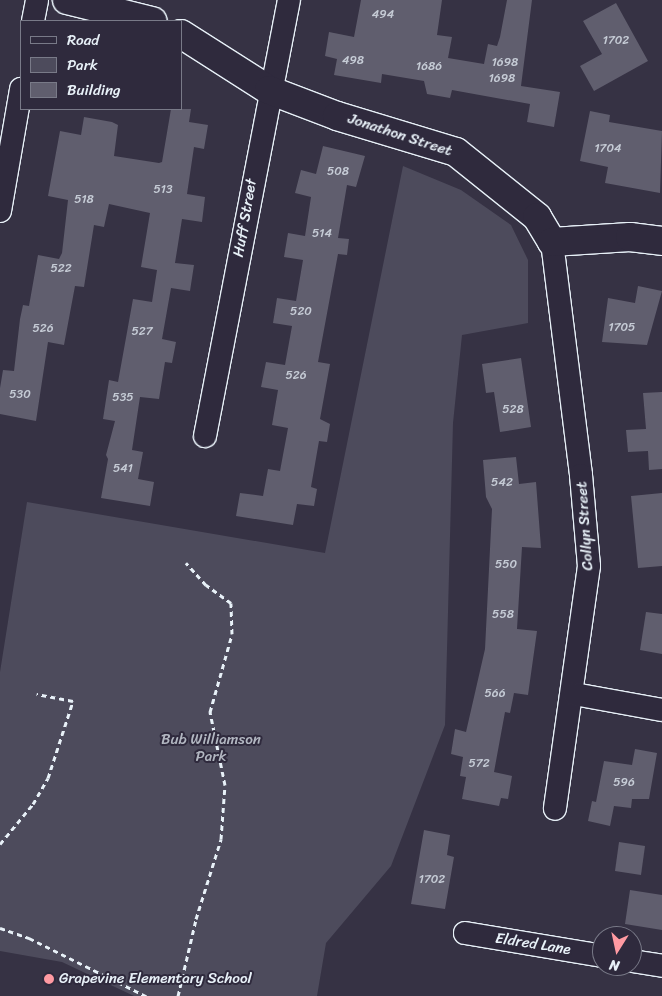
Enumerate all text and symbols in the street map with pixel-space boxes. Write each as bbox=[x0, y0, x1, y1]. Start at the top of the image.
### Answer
house number: 494 bbox=[372, 8, 394, 22]
legend bbox=[20, 20, 182, 110]
text: Road bbox=[67, 27, 99, 53]
house number: 1702 bbox=[603, 34, 629, 48]
text: Park bbox=[67, 52, 98, 78]
house number: 498 bbox=[342, 54, 364, 68]
house number: 1698 bbox=[492, 56, 518, 70]
house number: 1686 bbox=[416, 60, 442, 74]
house number: 1698 bbox=[489, 72, 515, 86]
text: Building bbox=[67, 77, 121, 103]
street label: Jonathon Street bbox=[346, 110, 454, 160]
house number: 1704 bbox=[594, 142, 622, 156]
house number: 508 bbox=[327, 165, 349, 179]
street label: Huff Street bbox=[229, 177, 261, 259]
house number: 513 bbox=[153, 183, 173, 197]
house number: 518 bbox=[74, 193, 94, 207]
house number: 514 bbox=[312, 227, 332, 241]
house number: 522 bbox=[50, 262, 72, 276]
house number: 520 bbox=[290, 305, 312, 319]
house number: 1705 bbox=[609, 321, 635, 335]
house number: 526 bbox=[32, 322, 54, 336]
house number: 527 bbox=[131, 325, 153, 339]
house number: 526 bbox=[285, 369, 307, 383]
house number: 530 bbox=[9, 388, 31, 402]
house number: 535 bbox=[112, 391, 134, 405]
house number: 528 bbox=[502, 403, 524, 417]
house number: 541 bbox=[113, 462, 133, 476]
house number: 542 bbox=[491, 476, 513, 490]
street label: Collyn Street bbox=[573, 481, 597, 571]
house number: 550 bbox=[495, 558, 517, 572]
house number: 558 bbox=[492, 608, 514, 622]
house number: 566 bbox=[485, 687, 505, 701]
park label: Bub Williamson Park bbox=[161, 730, 261, 765]
house number: 572 bbox=[468, 757, 490, 771]
house number: 596 bbox=[613, 776, 635, 790]
house number: 1702 bbox=[419, 873, 445, 887]
north arrow bbox=[592, 926, 642, 976]
street label: Eldred Lane bbox=[494, 929, 572, 959]
text: N bbox=[608, 952, 621, 978]
place label: Grapevine Elementary School bbox=[59, 970, 252, 988]
marker: Grapevine Elementary School bbox=[43, 973, 55, 985]

